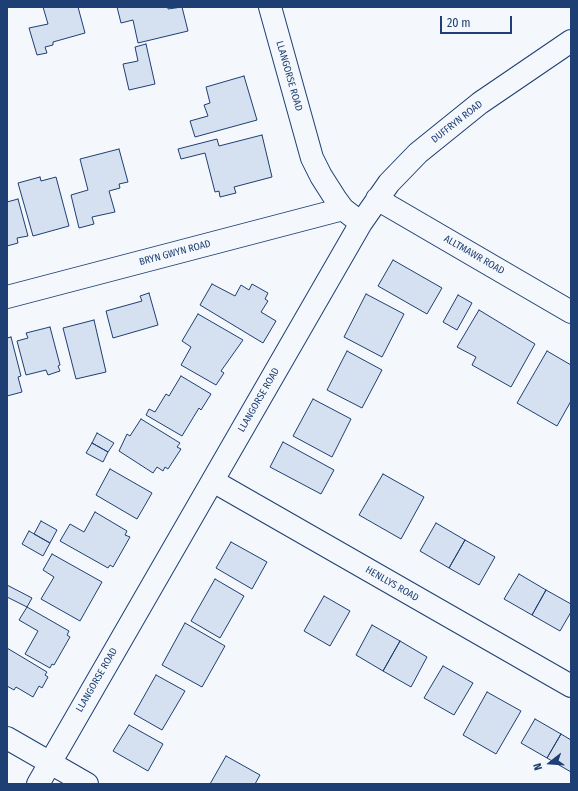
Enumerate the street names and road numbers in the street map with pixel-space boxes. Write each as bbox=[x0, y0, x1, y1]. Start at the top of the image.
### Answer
street label: LLANGORSE ROAD bbox=[273, 40, 305, 112]
street label: DUFFRYN ROAD bbox=[429, 98, 485, 146]
street label: ALLTMAWR ROAD bbox=[442, 233, 506, 277]
street label: BRYN GWYN ROAD bbox=[138, 238, 212, 268]
street label: LLANGORSE ROAD bbox=[236, 366, 282, 434]
street label: HENLLYS ROAD bbox=[363, 564, 421, 604]
street label: LLANGORSE ROAD bbox=[74, 646, 120, 714]

